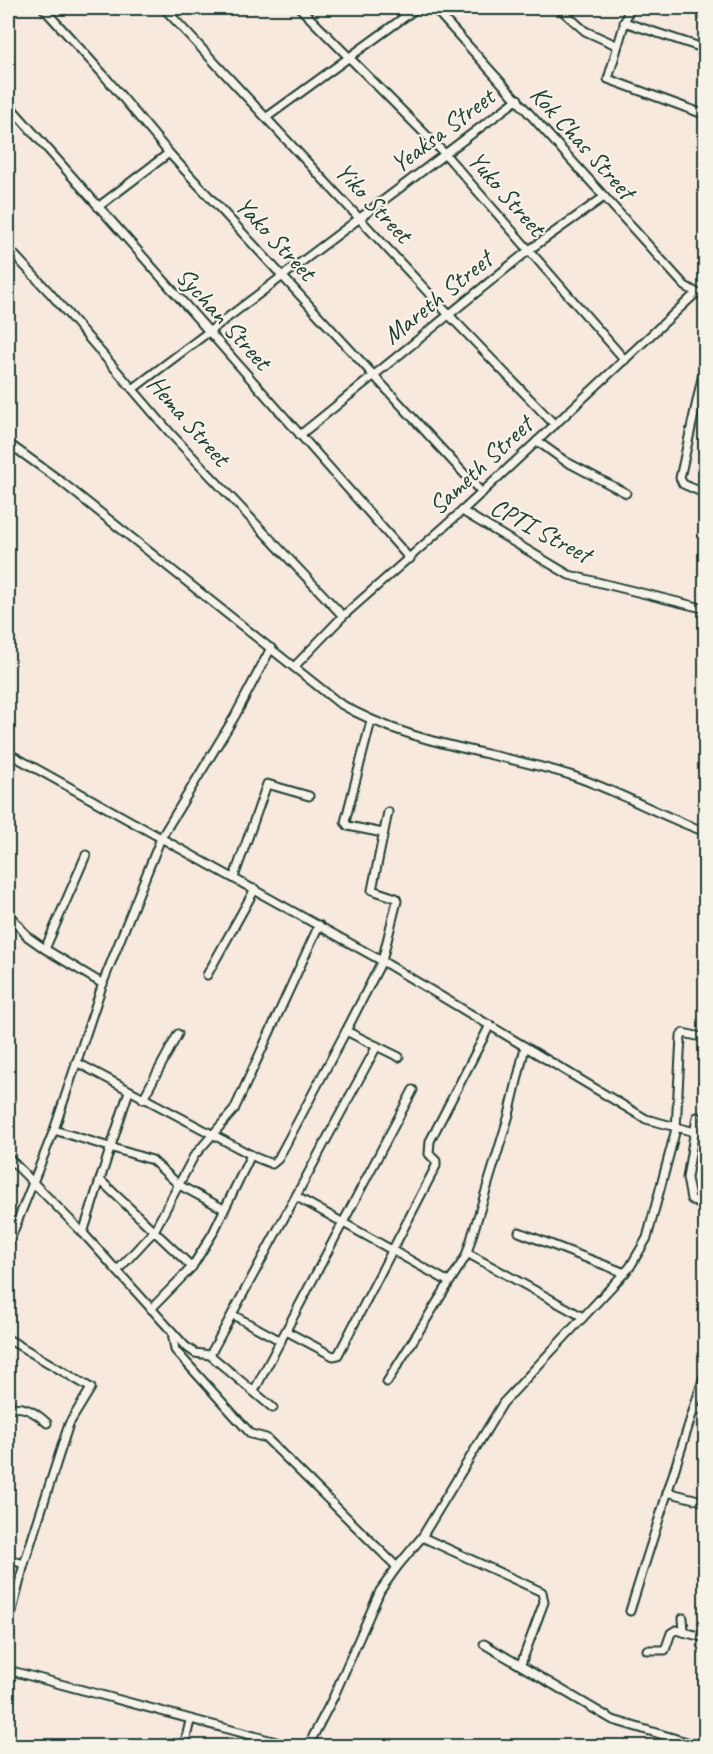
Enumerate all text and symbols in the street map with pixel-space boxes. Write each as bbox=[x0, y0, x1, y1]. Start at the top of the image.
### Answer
street label: Kok Chas Street bbox=[523, 78, 645, 209]
street label: Yeaksa Street bbox=[384, 79, 503, 180]
street label: Yuko Street bbox=[461, 144, 554, 245]
street label: Yiko Street bbox=[328, 155, 421, 252]
street label: Yako Street bbox=[228, 189, 325, 289]
street label: Mareth Street bbox=[376, 241, 501, 352]
street label: Sychan Street bbox=[169, 260, 280, 379]
street label: Hema Street bbox=[140, 368, 239, 475]
street label: Sameth Street bbox=[422, 407, 542, 522]
street label: CPTI Street bbox=[485, 490, 600, 572]

